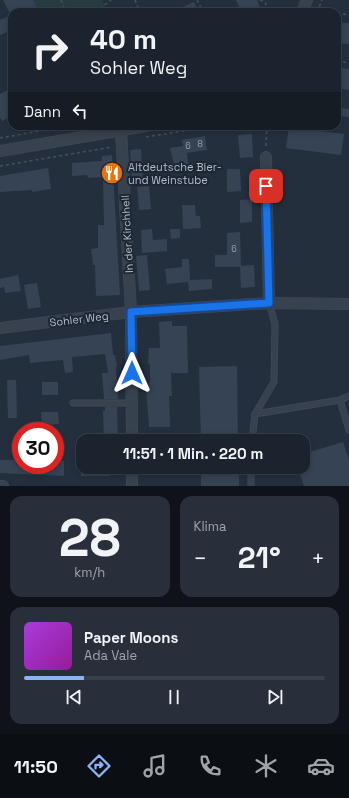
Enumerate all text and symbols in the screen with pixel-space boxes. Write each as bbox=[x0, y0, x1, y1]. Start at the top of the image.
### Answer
text: 40 m bbox=[90, 21, 157, 57]
icon: right bbox=[24, 24, 76, 76]
text: Sohler Weg bbox=[90, 56, 187, 79]
icon: left bbox=[69, 100, 91, 122]
text: Dann bbox=[24, 102, 61, 121]
house number: 8 bbox=[197, 138, 203, 150]
house number: 6 bbox=[185, 140, 191, 152]
restaurant icon: Altdeutsche Bier- und Weinstube bbox=[99, 160, 125, 186]
place label: Altdeutsche Bier- und Weinstube bbox=[128, 160, 222, 187]
pin bbox=[249, 169, 283, 203]
icon: arrive bbox=[255, 175, 277, 197]
street label: In der Kirchhell bbox=[118, 195, 136, 273]
house number: 6 bbox=[231, 243, 237, 255]
street label: Sohler Weg bbox=[49, 308, 109, 330]
position arrow bbox=[111, 352, 153, 394]
speed limit sign: 30 bbox=[12, 422, 64, 474]
text: 11:51 · 1 Min. · 220 m bbox=[123, 444, 263, 463]
text: 28 bbox=[59, 505, 121, 571]
text: Klima bbox=[194, 518, 226, 535]
text: 21° bbox=[238, 538, 281, 577]
text: − bbox=[194, 544, 207, 572]
text: + bbox=[311, 544, 325, 572]
text: km/h bbox=[74, 564, 105, 581]
text: Paper Moons bbox=[84, 628, 178, 647]
text: Ada Vale bbox=[84, 647, 137, 664]
icon: previous bbox=[63, 686, 85, 708]
icon: pause bbox=[163, 686, 185, 708]
icon: next bbox=[264, 686, 286, 708]
icon: directions bbox=[85, 752, 113, 780]
icon: music bbox=[141, 752, 169, 780]
icon: phone bbox=[196, 752, 224, 780]
icon: climate bbox=[252, 752, 280, 780]
icon: car bbox=[307, 752, 335, 780]
text: 11:50 bbox=[14, 755, 58, 778]

